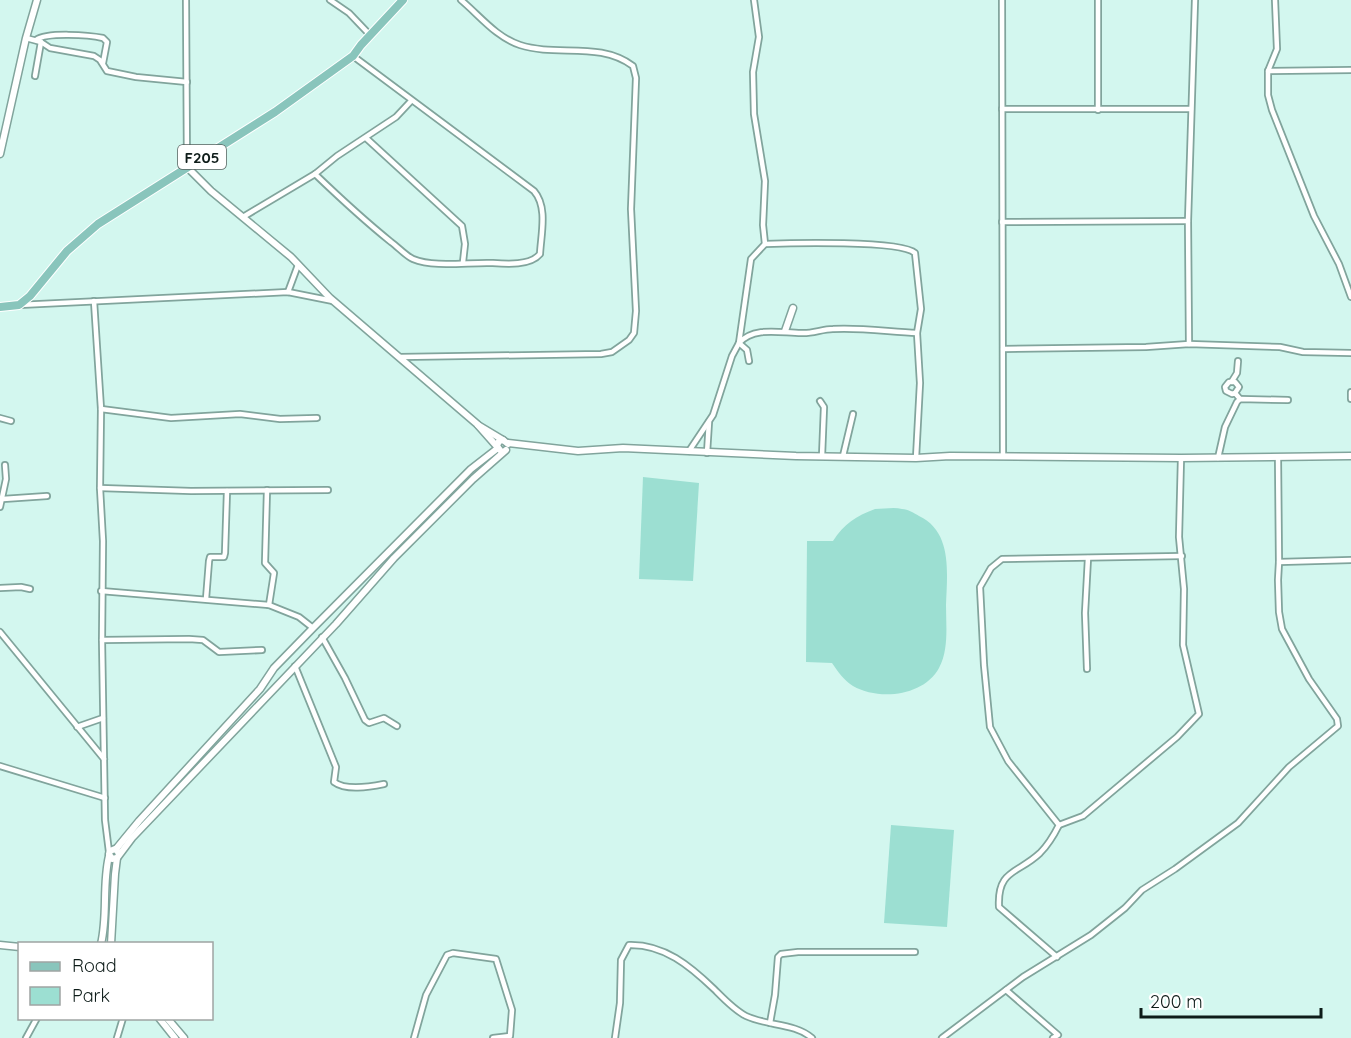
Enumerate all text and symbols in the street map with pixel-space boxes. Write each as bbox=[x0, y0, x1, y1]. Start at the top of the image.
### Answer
road number: F205 bbox=[178, 145, 226, 169]
legend bbox=[18, 942, 213, 1020]
text: Road bbox=[72, 954, 117, 977]
scale bar bbox=[1141, 981, 1321, 1019]
text: Park bbox=[72, 984, 110, 1007]
text: 200 m bbox=[1150, 990, 1203, 1013]

